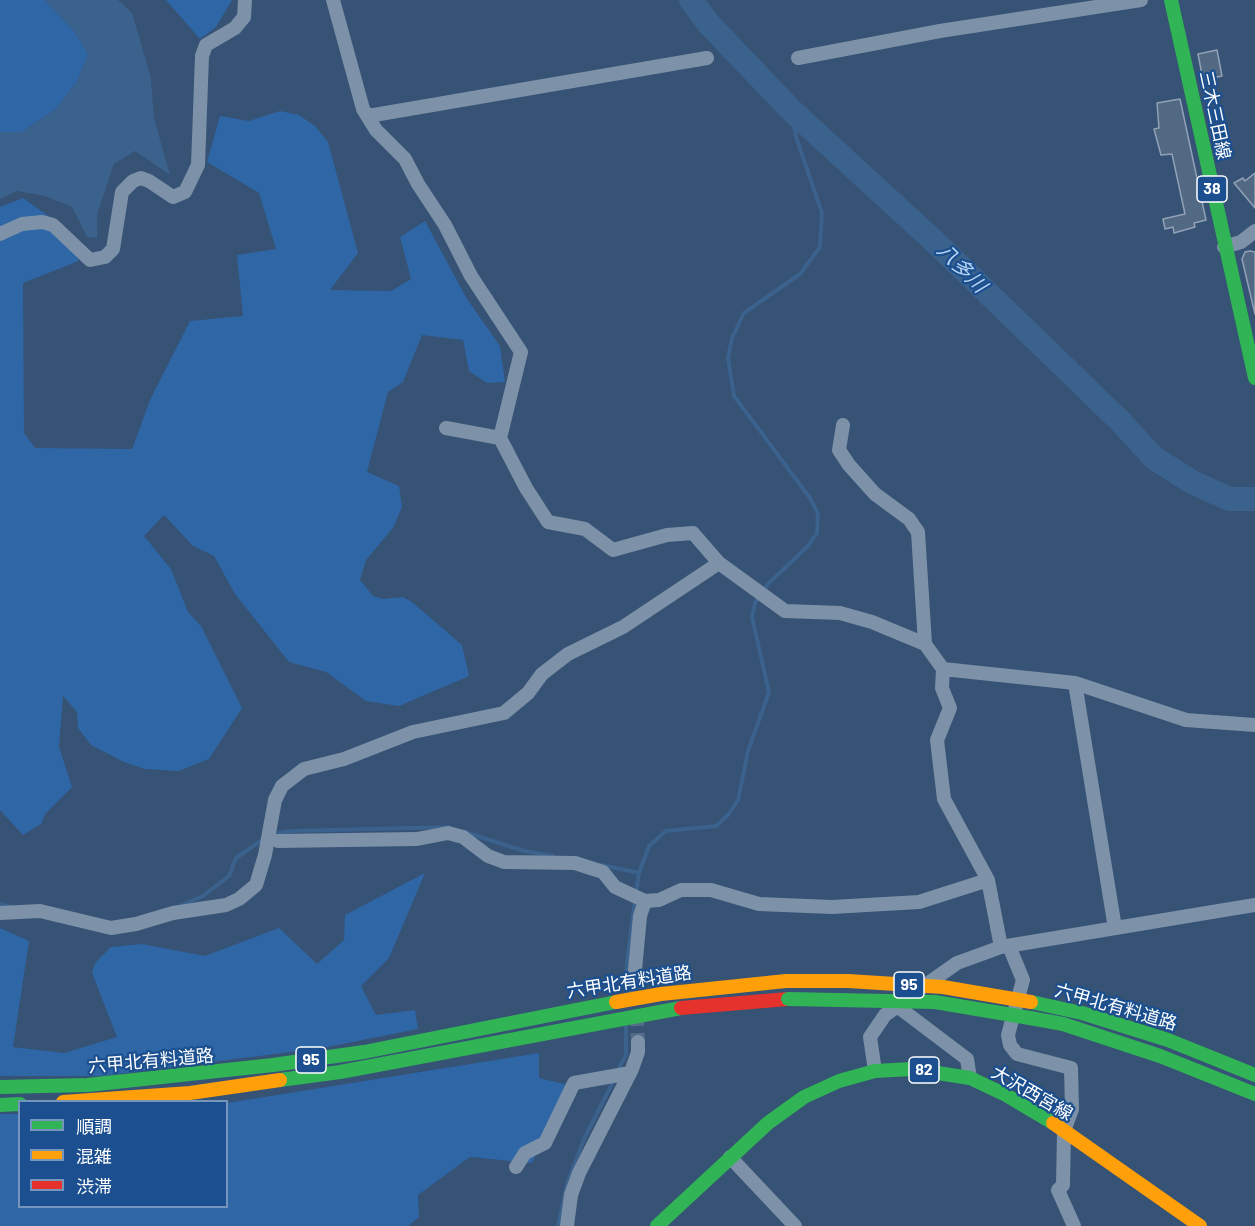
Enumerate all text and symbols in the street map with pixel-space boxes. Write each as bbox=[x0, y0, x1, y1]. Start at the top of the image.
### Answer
street label: 三木三田線 bbox=[1195, 69, 1235, 161]
road number: 38 bbox=[1197, 176, 1227, 202]
water label: 八多川 bbox=[932, 238, 992, 298]
street label: 六甲北有料道路 bbox=[565, 961, 693, 1003]
road number: 95 bbox=[894, 972, 924, 998]
street label: 六甲北有料道路 bbox=[1052, 979, 1180, 1035]
street label: 六甲北有料道路 bbox=[87, 1045, 215, 1077]
road number: 95 bbox=[296, 1047, 326, 1073]
road number: 82 bbox=[909, 1057, 939, 1083]
street label: 大沢西宮線 bbox=[988, 1061, 1076, 1125]
legend bbox=[18, 1100, 228, 1208]
text: 順調 bbox=[76, 1115, 112, 1137]
text: 混雑 bbox=[76, 1145, 112, 1167]
text: 渋滞 bbox=[76, 1175, 112, 1197]

